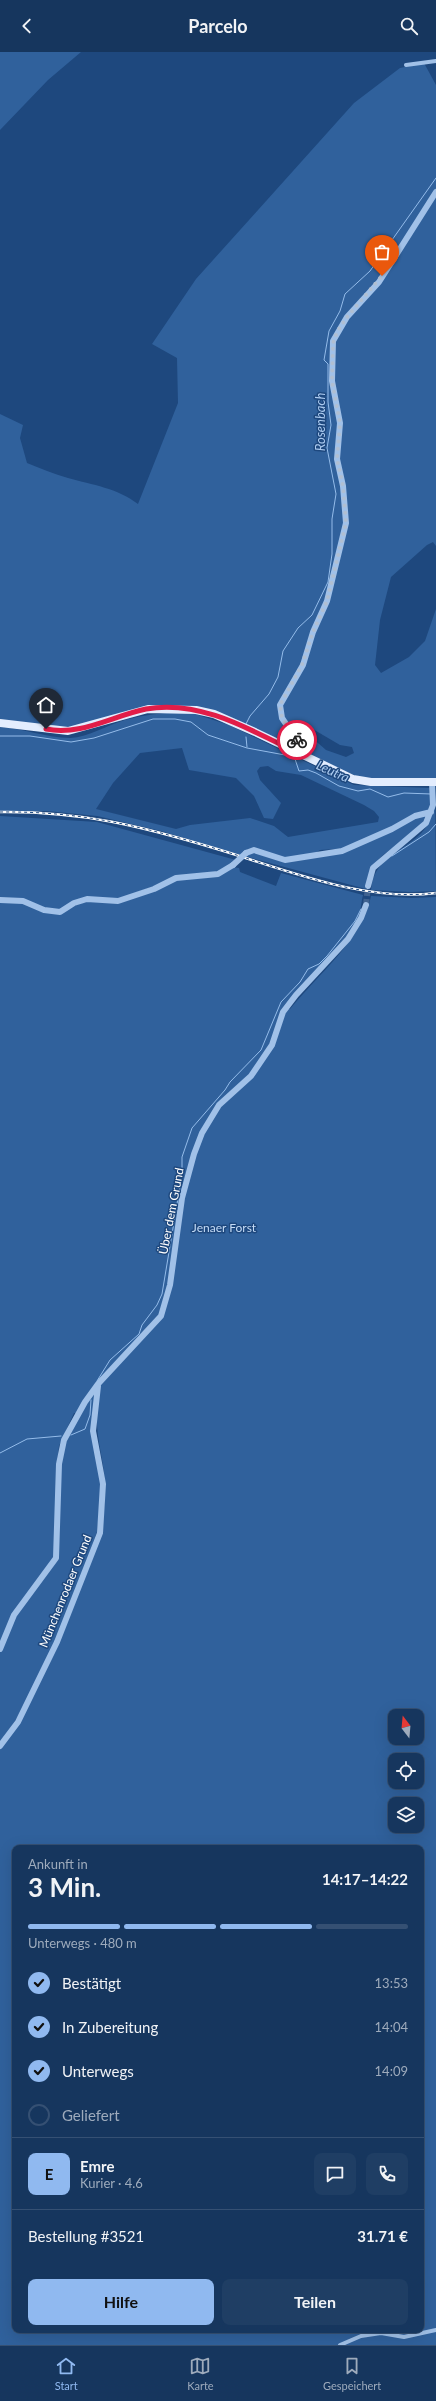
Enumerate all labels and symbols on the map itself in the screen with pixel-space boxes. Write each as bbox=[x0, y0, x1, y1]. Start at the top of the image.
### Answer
pin bbox=[365, 235, 399, 276]
water label: Rosenbach bbox=[312, 393, 328, 451]
pin bbox=[29, 688, 63, 729]
courier bbox=[277, 720, 317, 760]
water label: Leutra bbox=[314, 757, 352, 785]
street label: Über dem Grund bbox=[155, 1166, 187, 1256]
park label: Jenaer Forst bbox=[192, 1220, 257, 1235]
street label: Münchenrodaer Grund bbox=[36, 1532, 94, 1650]
north arrow bbox=[388, 1709, 424, 1745]

